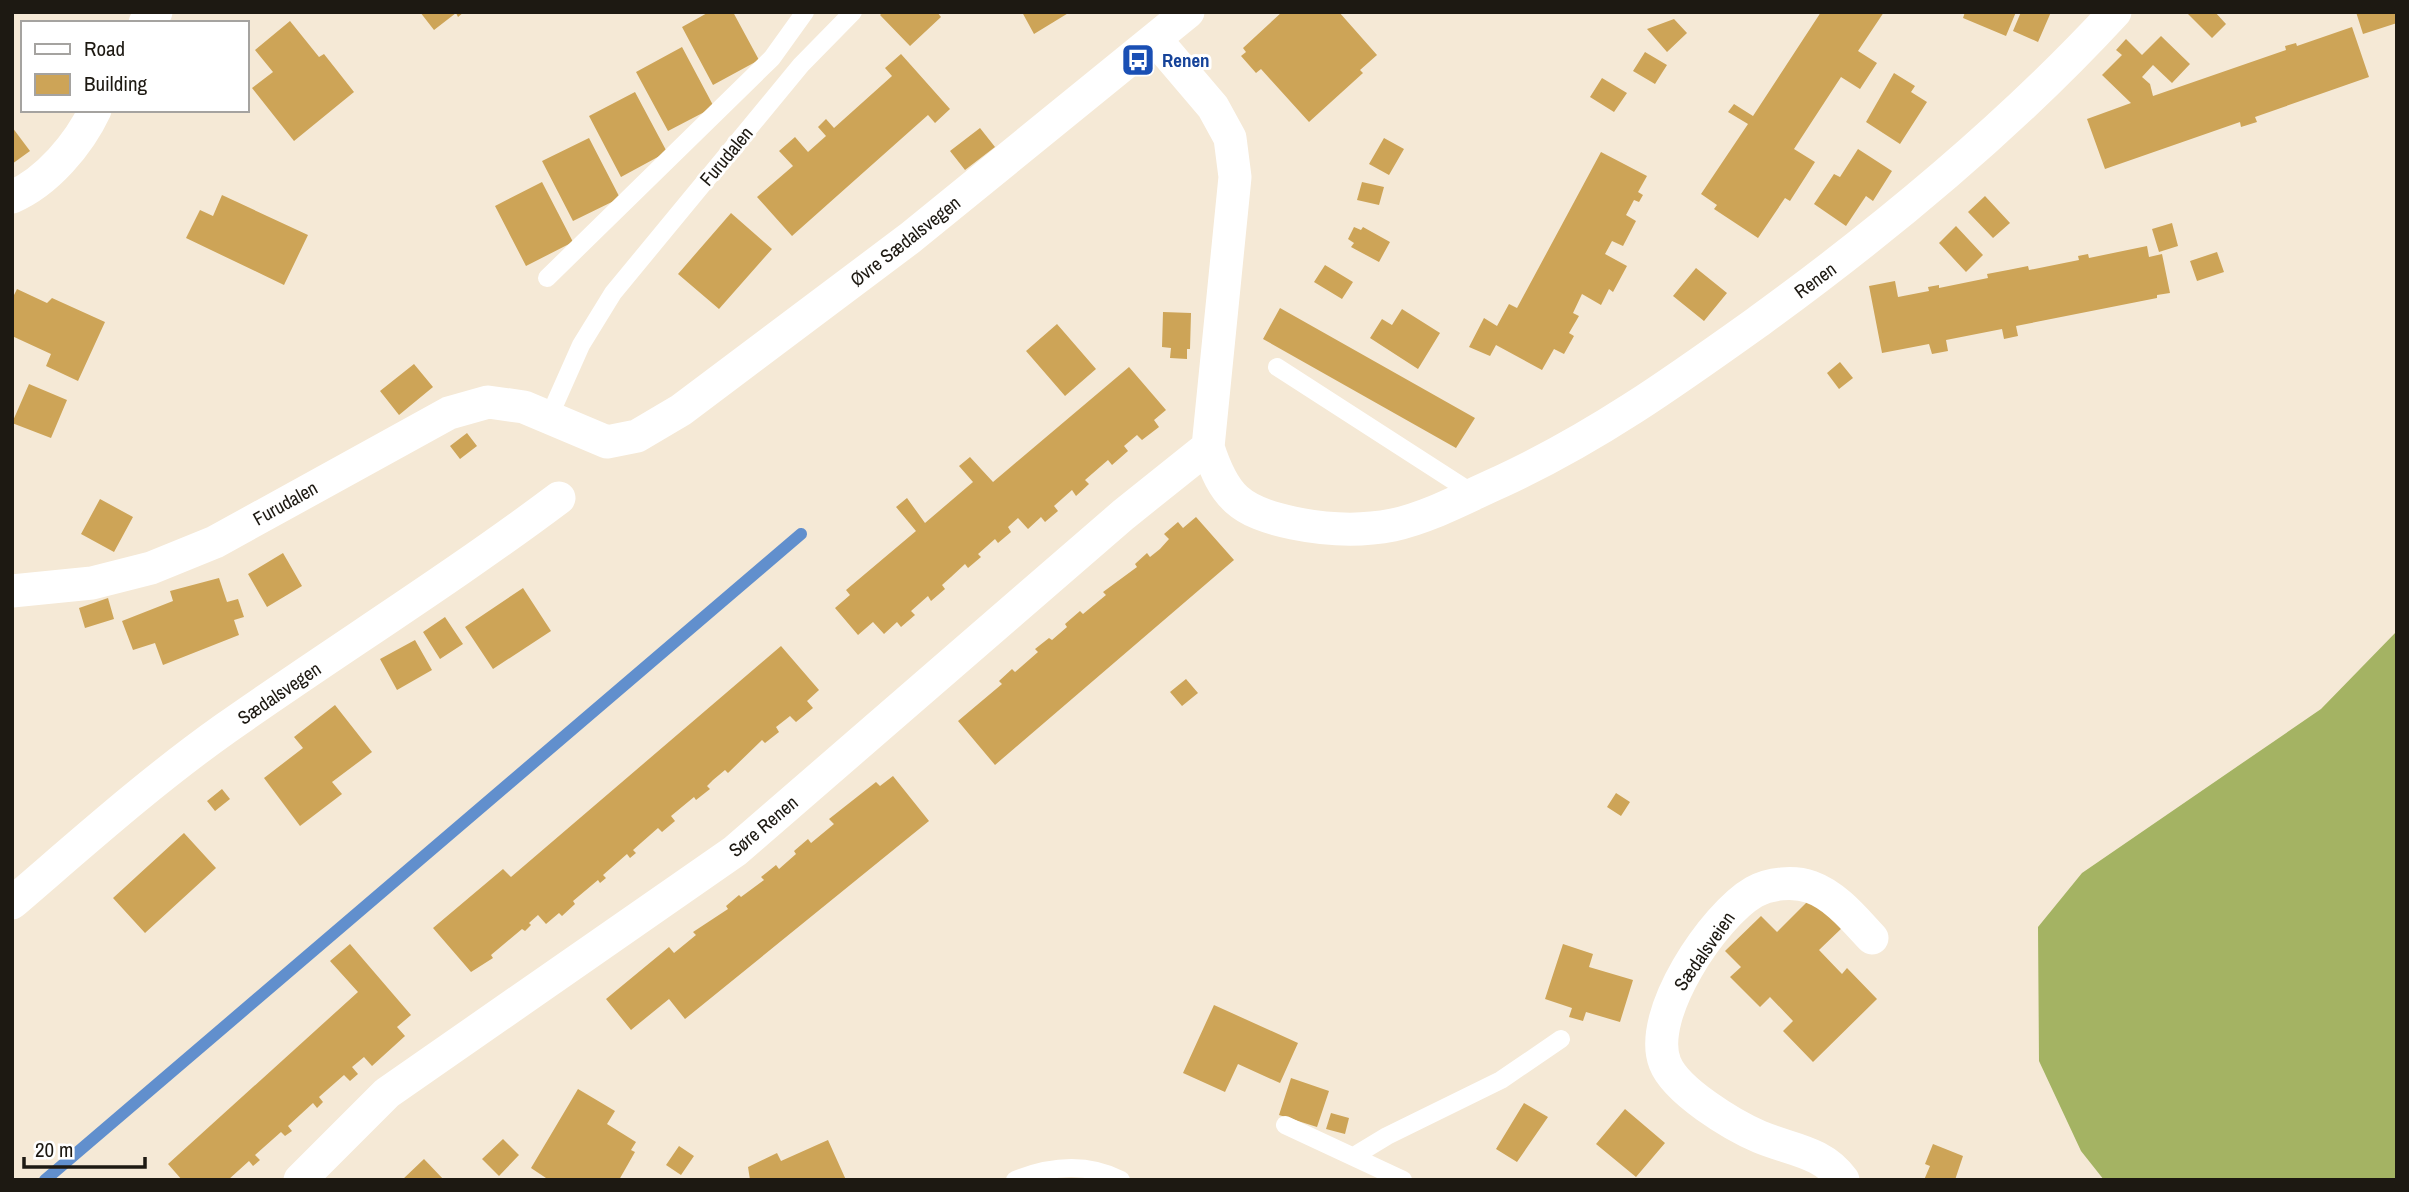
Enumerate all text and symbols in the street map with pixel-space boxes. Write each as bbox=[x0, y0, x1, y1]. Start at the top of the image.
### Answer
legend bbox=[21, 21, 248, 112]
text: Road bbox=[84, 34, 125, 63]
bus stop icon: Renen bbox=[1119, 41, 1157, 79]
place label: Renen bbox=[1162, 47, 1210, 73]
text: Building bbox=[84, 69, 148, 98]
street label: Furudalen bbox=[693, 121, 759, 191]
street label: Øvre Sædalsvegen bbox=[844, 190, 966, 292]
street label: Renen bbox=[1789, 256, 1841, 304]
street label: Furudalen bbox=[248, 475, 322, 531]
street label: Sædalsvegen bbox=[232, 656, 326, 730]
street label: Søre Renen bbox=[723, 789, 803, 863]
street label: Sædalsveien bbox=[1667, 906, 1741, 996]
scale bar bbox=[24, 1126, 145, 1170]
text: 20 m bbox=[35, 1135, 73, 1164]

